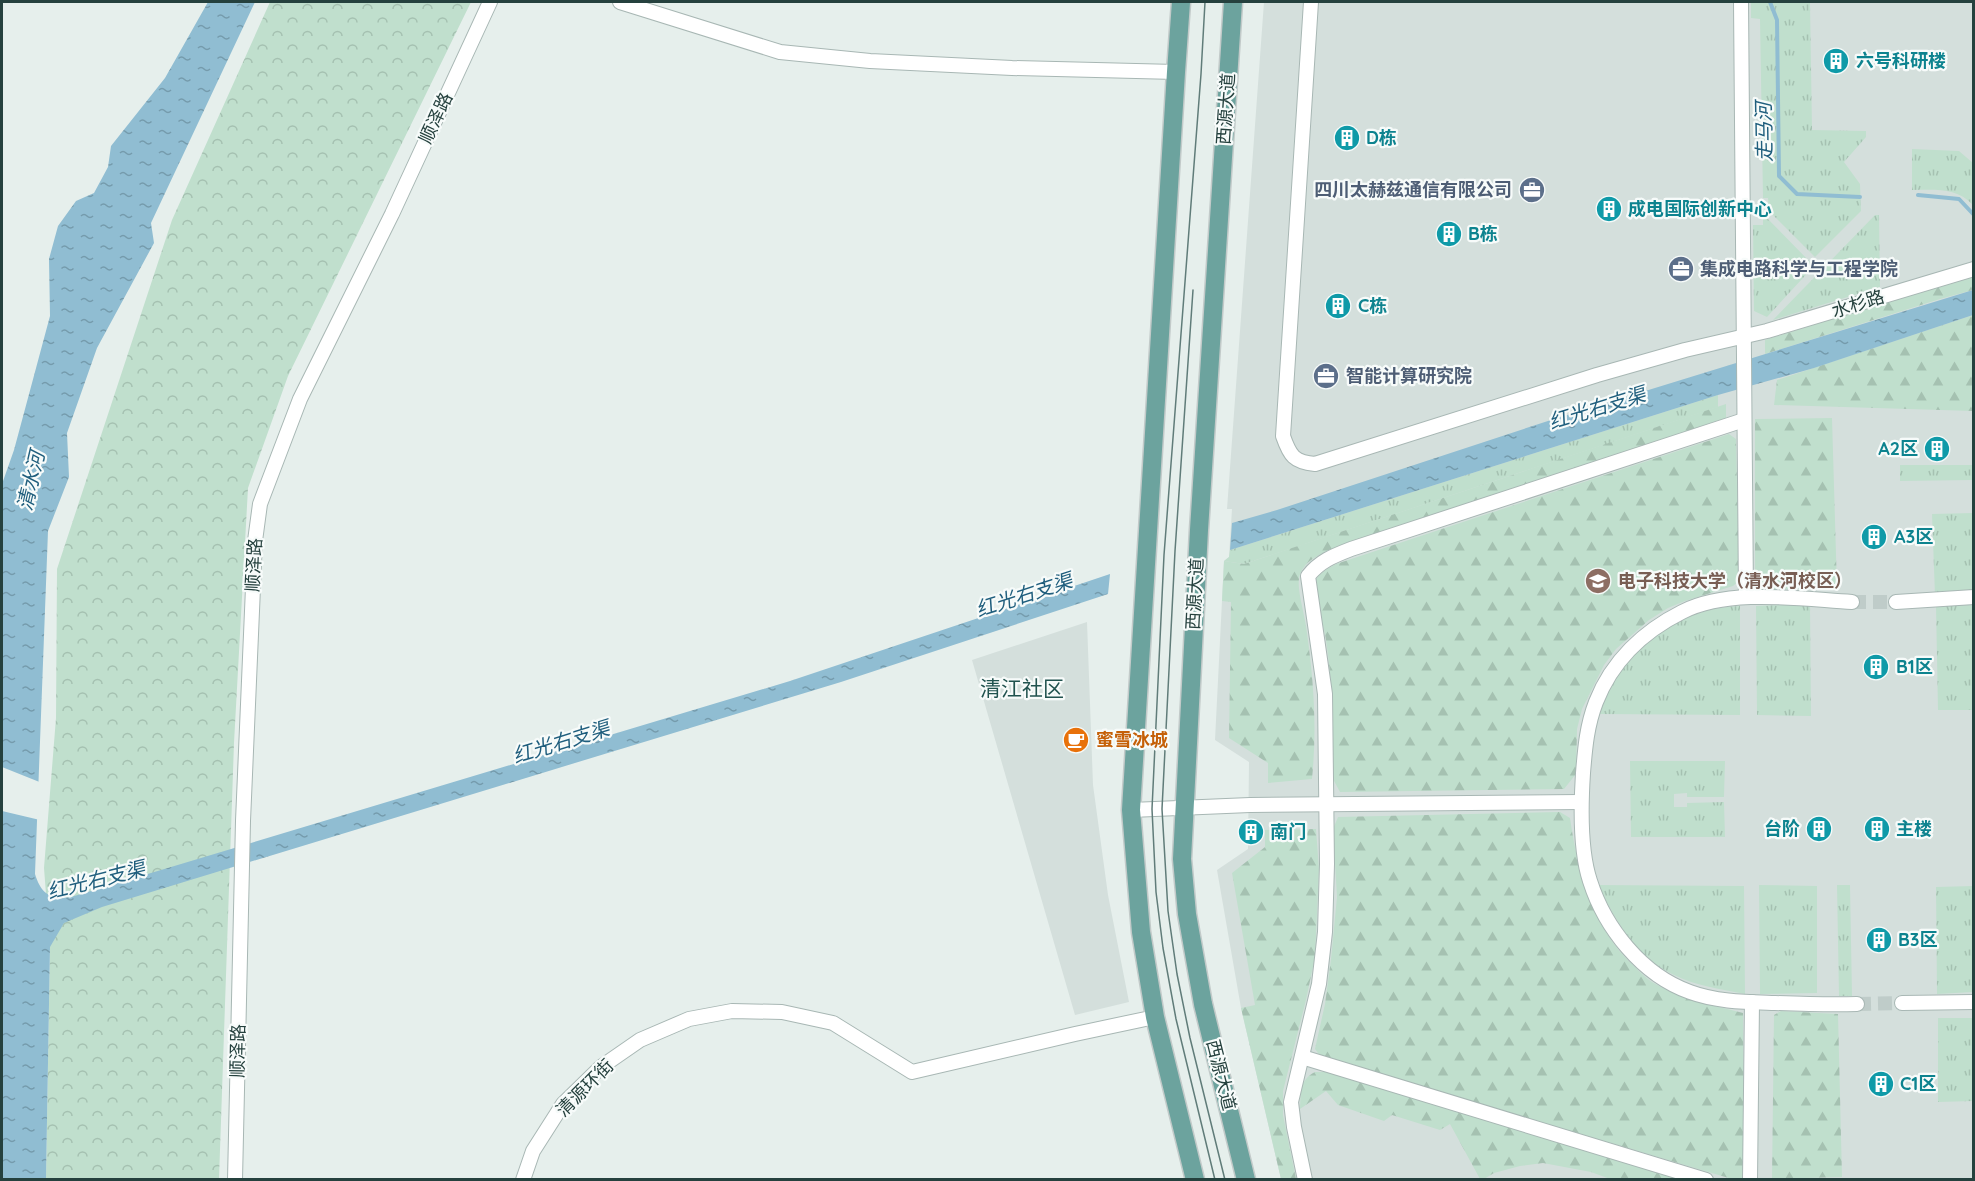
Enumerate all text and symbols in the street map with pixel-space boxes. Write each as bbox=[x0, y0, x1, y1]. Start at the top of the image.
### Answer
building icon: 六号科研楼 bbox=[1821, 46, 1851, 76]
place label: 六号科研楼 bbox=[1856, 49, 1946, 72]
street label: 西源大道 bbox=[1212, 72, 1239, 146]
street label: 顺泽路 bbox=[414, 88, 457, 147]
water label: 走马河 bbox=[1750, 98, 1777, 162]
building icon: D栋 bbox=[1332, 123, 1362, 153]
place label: D栋 bbox=[1366, 126, 1397, 149]
office icon: 四川太赫兹通信有限公司 bbox=[1517, 175, 1547, 205]
place label: 四川太赫兹通信有限公司 bbox=[1314, 178, 1512, 201]
building icon: 成电国际创新中心 bbox=[1594, 194, 1624, 224]
place label: 成电国际创新中心 bbox=[1628, 197, 1772, 220]
building icon: B栋 bbox=[1434, 219, 1464, 249]
place label: B栋 bbox=[1468, 222, 1498, 245]
office icon: 集成电路科学与工程学院 bbox=[1666, 254, 1696, 284]
place label: 集成电路科学与工程学院 bbox=[1700, 257, 1898, 280]
street label: 水杉路 bbox=[1829, 285, 1887, 322]
building icon: C栋 bbox=[1323, 291, 1353, 321]
place label: C栋 bbox=[1358, 294, 1387, 317]
office icon: 智能计算研究院 bbox=[1311, 361, 1341, 391]
place label: 智能计算研究院 bbox=[1346, 364, 1472, 387]
water label: 红光右支渠 bbox=[1545, 380, 1651, 434]
building icon: A2区 bbox=[1922, 434, 1952, 464]
place label: A2区 bbox=[1878, 437, 1918, 460]
water label: 清水河 bbox=[12, 445, 50, 513]
building icon: A3区 bbox=[1859, 522, 1889, 552]
place label: A3区 bbox=[1894, 525, 1933, 548]
street label: 顺泽路 bbox=[241, 537, 266, 593]
street label: 西源大道 bbox=[1181, 557, 1208, 631]
water label: 红光右支渠 bbox=[972, 566, 1078, 622]
school or university icon: 电子科技大学（清水河校区） bbox=[1583, 566, 1613, 596]
place label: 电子科技大学（清水河校区） bbox=[1618, 569, 1852, 592]
building icon: B1区 bbox=[1861, 652, 1891, 682]
place label: B1区 bbox=[1896, 655, 1933, 678]
district label: 清江社区 bbox=[980, 675, 1064, 701]
water label: 红光右支渠 bbox=[509, 714, 615, 768]
cafe icon: 蜜雪冰城 bbox=[1061, 725, 1091, 755]
place label: 蜜雪冰城 bbox=[1096, 728, 1168, 751]
building icon: 台阶 bbox=[1804, 814, 1834, 844]
building icon: 主楼 bbox=[1862, 814, 1892, 844]
building icon: 南门 bbox=[1236, 817, 1266, 847]
place label: 台阶 bbox=[1764, 817, 1800, 840]
place label: 主楼 bbox=[1896, 817, 1932, 840]
place label: 南门 bbox=[1270, 820, 1306, 843]
water label: 红光右支渠 bbox=[44, 855, 150, 904]
building icon: B3区 bbox=[1864, 925, 1894, 955]
place label: B3区 bbox=[1898, 928, 1937, 951]
street label: 顺泽路 bbox=[226, 1024, 249, 1078]
street label: 西源大道 bbox=[1202, 1037, 1241, 1113]
street label: 清源环街 bbox=[551, 1054, 618, 1121]
building icon: C1区 bbox=[1866, 1069, 1896, 1099]
place label: C1区 bbox=[1900, 1072, 1936, 1095]

